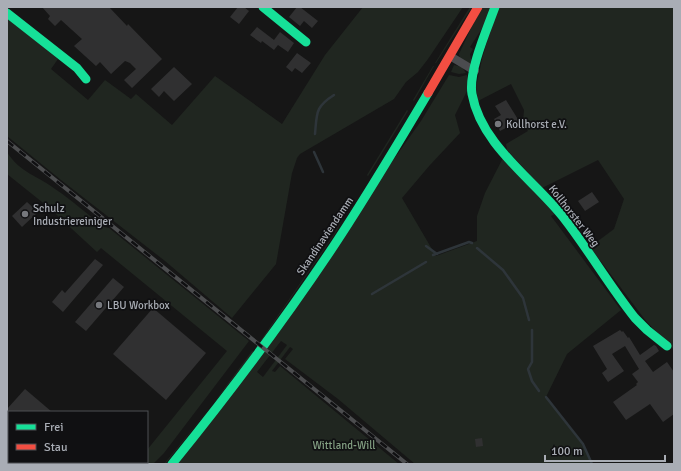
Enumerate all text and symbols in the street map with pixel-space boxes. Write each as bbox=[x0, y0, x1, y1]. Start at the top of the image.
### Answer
place label: Kollhorst e.V. bbox=[506, 118, 567, 131]
marker: Kollhorst e.V. bbox=[493, 119, 503, 129]
street label: Kollhorster Weg bbox=[546, 182, 602, 250]
street label: Skandinaviendamm bbox=[294, 194, 356, 278]
place label: Schulz Industriereiniger bbox=[33, 202, 112, 228]
marker: Schulz Industriereiniger bbox=[20, 209, 30, 219]
place label: LBU Workbox bbox=[107, 299, 170, 312]
marker: LBU Workbox bbox=[94, 300, 104, 310]
legend bbox=[8, 411, 148, 463]
text: Frei bbox=[44, 420, 63, 435]
scale bar bbox=[545, 437, 665, 463]
park label: Wittland-Will bbox=[312, 439, 376, 452]
text: Stau bbox=[44, 440, 68, 455]
text: 100 m bbox=[551, 444, 583, 459]

